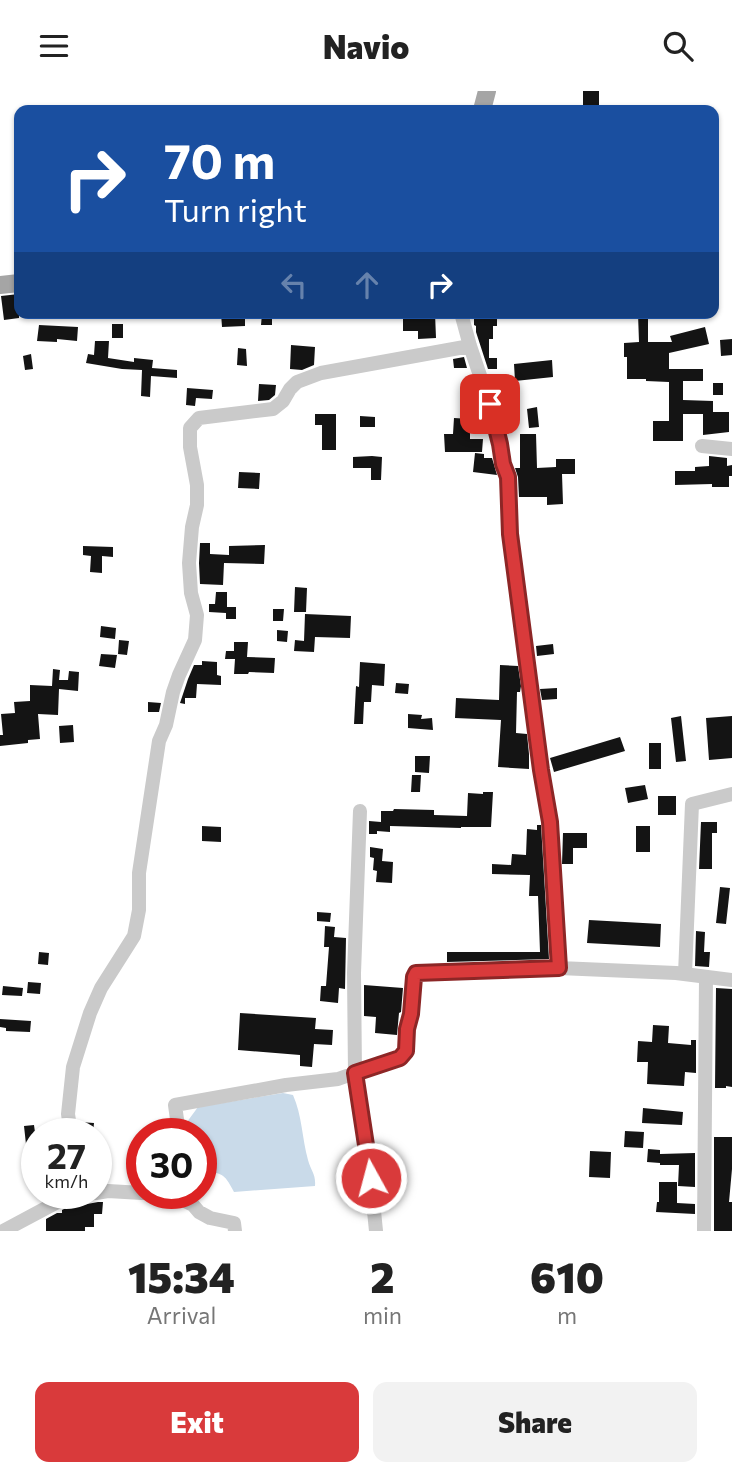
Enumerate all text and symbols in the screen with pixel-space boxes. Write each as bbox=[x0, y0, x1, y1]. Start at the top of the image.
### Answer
text: Navio bbox=[323, 26, 409, 66]
icon: menu bbox=[35, 27, 73, 65]
icon: search bbox=[659, 27, 697, 65]
text: 70 m bbox=[164, 129, 275, 189]
icon: right bbox=[49, 133, 140, 224]
text: Turn right bbox=[164, 189, 307, 229]
icon: left bbox=[275, 266, 313, 304]
icon: ahead bbox=[348, 266, 386, 304]
icon: right bbox=[421, 266, 459, 304]
pin bbox=[460, 374, 520, 434]
icon: arrive bbox=[471, 385, 509, 423]
speed limit sign: 30 bbox=[126, 1118, 217, 1209]
text: 27 bbox=[47, 1133, 86, 1176]
position arrow bbox=[334, 1141, 408, 1215]
text: km/h bbox=[45, 1170, 88, 1192]
text: 15:34 bbox=[128, 1250, 235, 1302]
text: 2 bbox=[370, 1250, 395, 1302]
text: 610 bbox=[530, 1250, 604, 1302]
text: Arrival bbox=[147, 1301, 216, 1329]
text: min bbox=[363, 1301, 402, 1329]
text: m bbox=[557, 1301, 577, 1329]
button: Exit bbox=[35, 1382, 359, 1462]
button: Share bbox=[373, 1382, 697, 1462]

